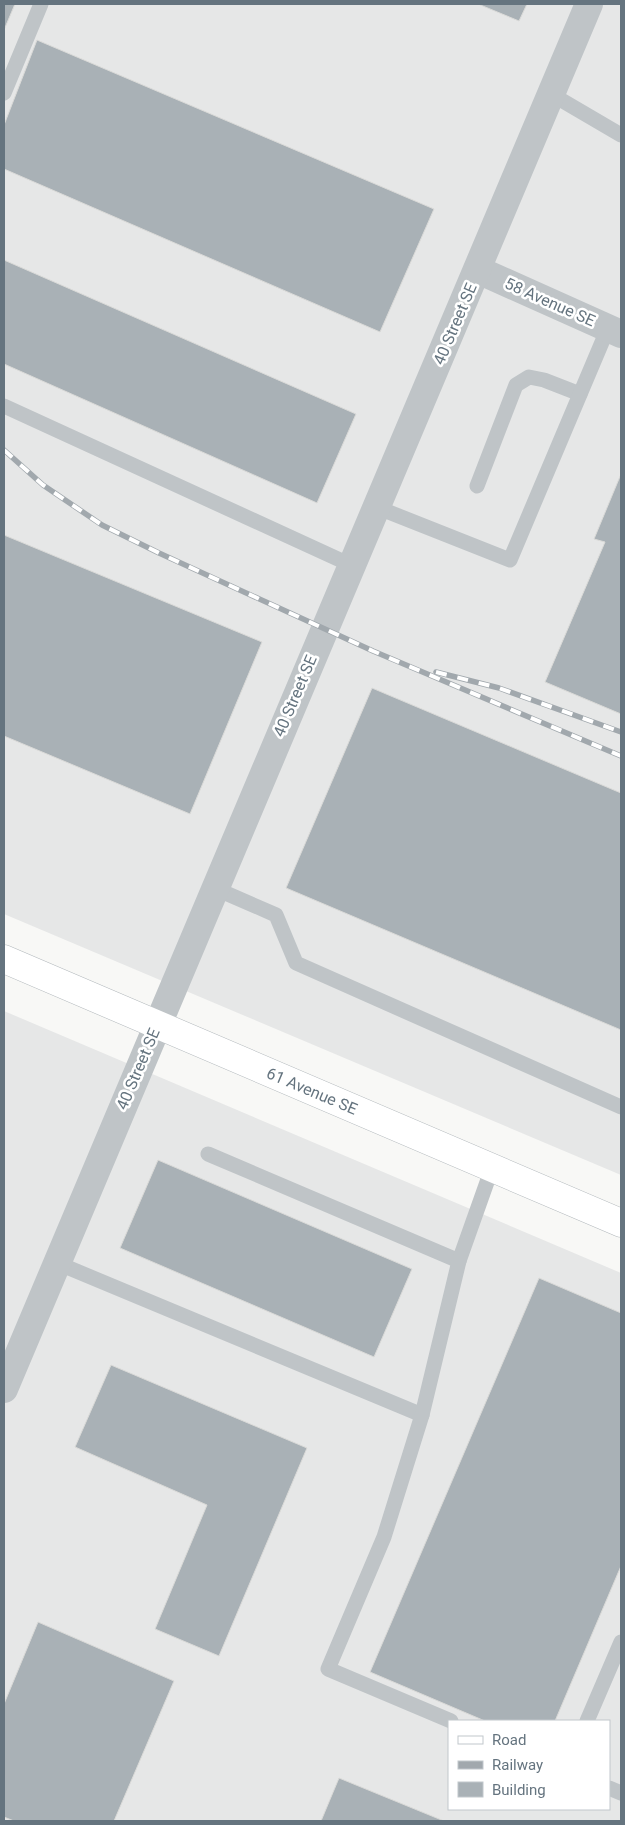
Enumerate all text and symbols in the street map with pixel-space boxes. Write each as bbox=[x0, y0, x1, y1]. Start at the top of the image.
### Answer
street label: 58 Avenue SE bbox=[502, 274, 598, 330]
street label: 40 Street SE bbox=[429, 280, 481, 368]
street label: 40 Street SE bbox=[269, 652, 321, 740]
street label: 40 Street SE bbox=[112, 1025, 164, 1113]
street label: 61 Avenue SE bbox=[264, 1063, 360, 1119]
legend bbox=[448, 1720, 610, 1810]
text: Road bbox=[492, 1731, 526, 1749]
text: Railway bbox=[492, 1756, 543, 1774]
text: Building bbox=[492, 1781, 546, 1799]

